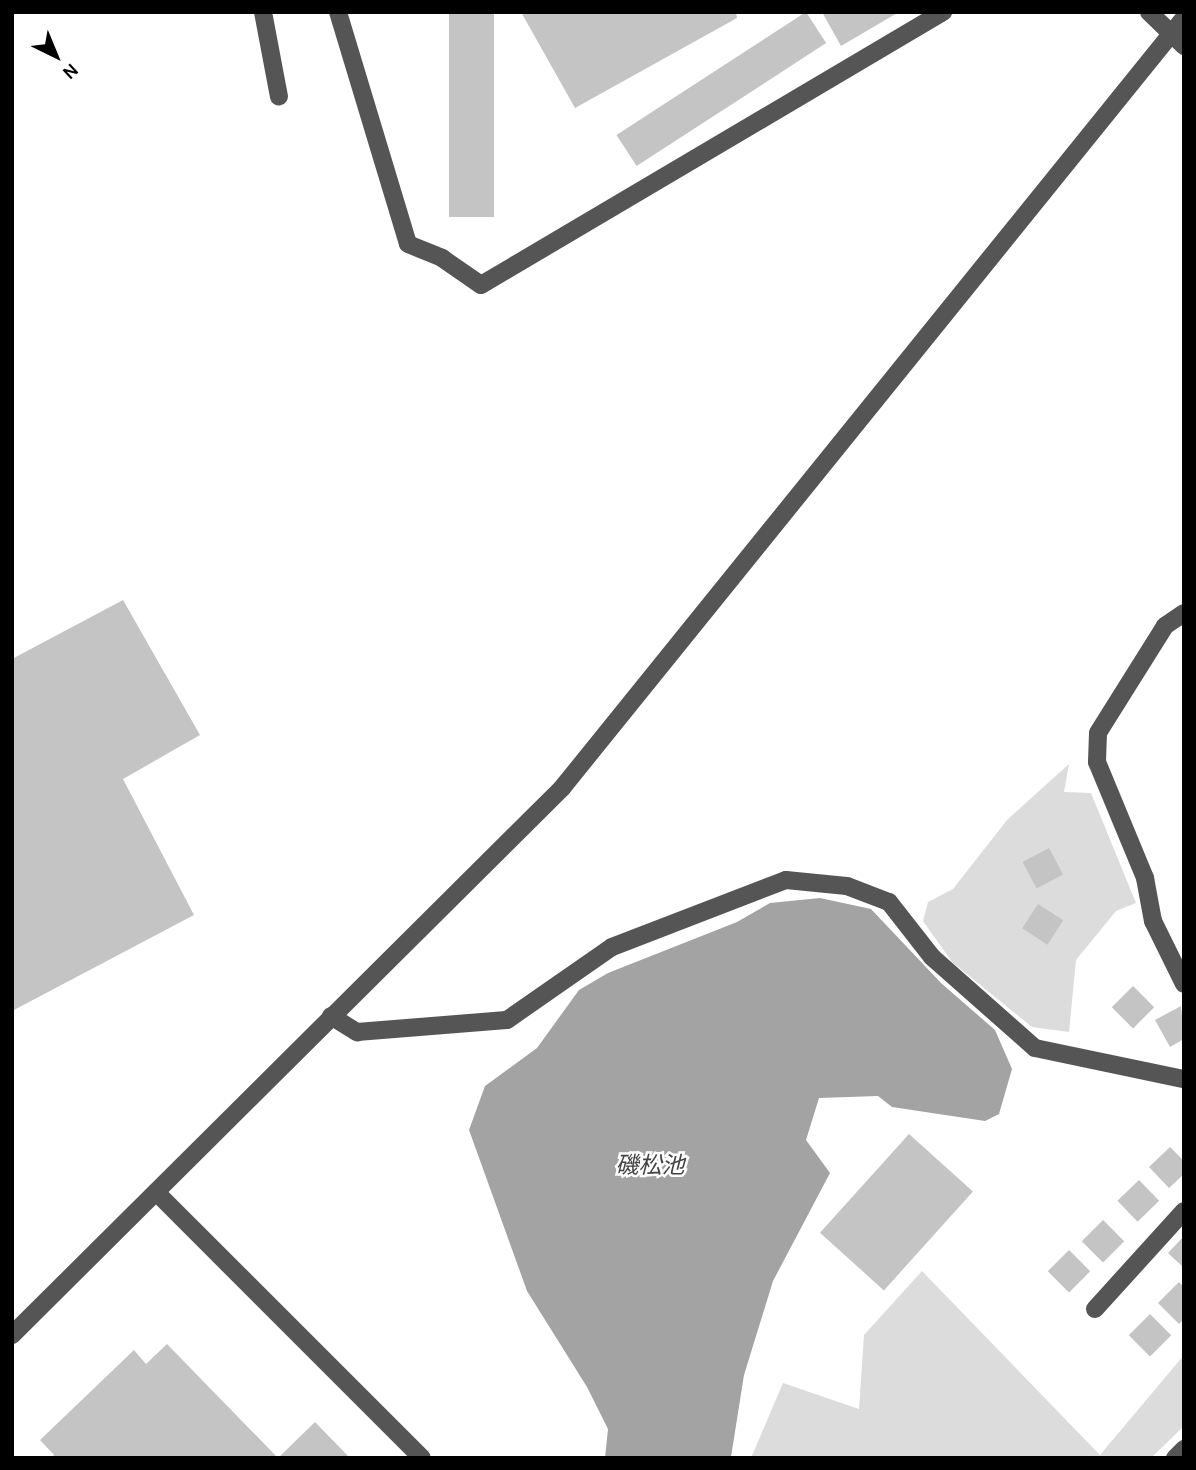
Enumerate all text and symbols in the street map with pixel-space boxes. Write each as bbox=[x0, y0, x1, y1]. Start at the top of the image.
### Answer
north arrow bbox=[21, 21, 91, 91]
text: N bbox=[58, 59, 83, 84]
water label: 磯松池 bbox=[616, 1152, 684, 1180]

